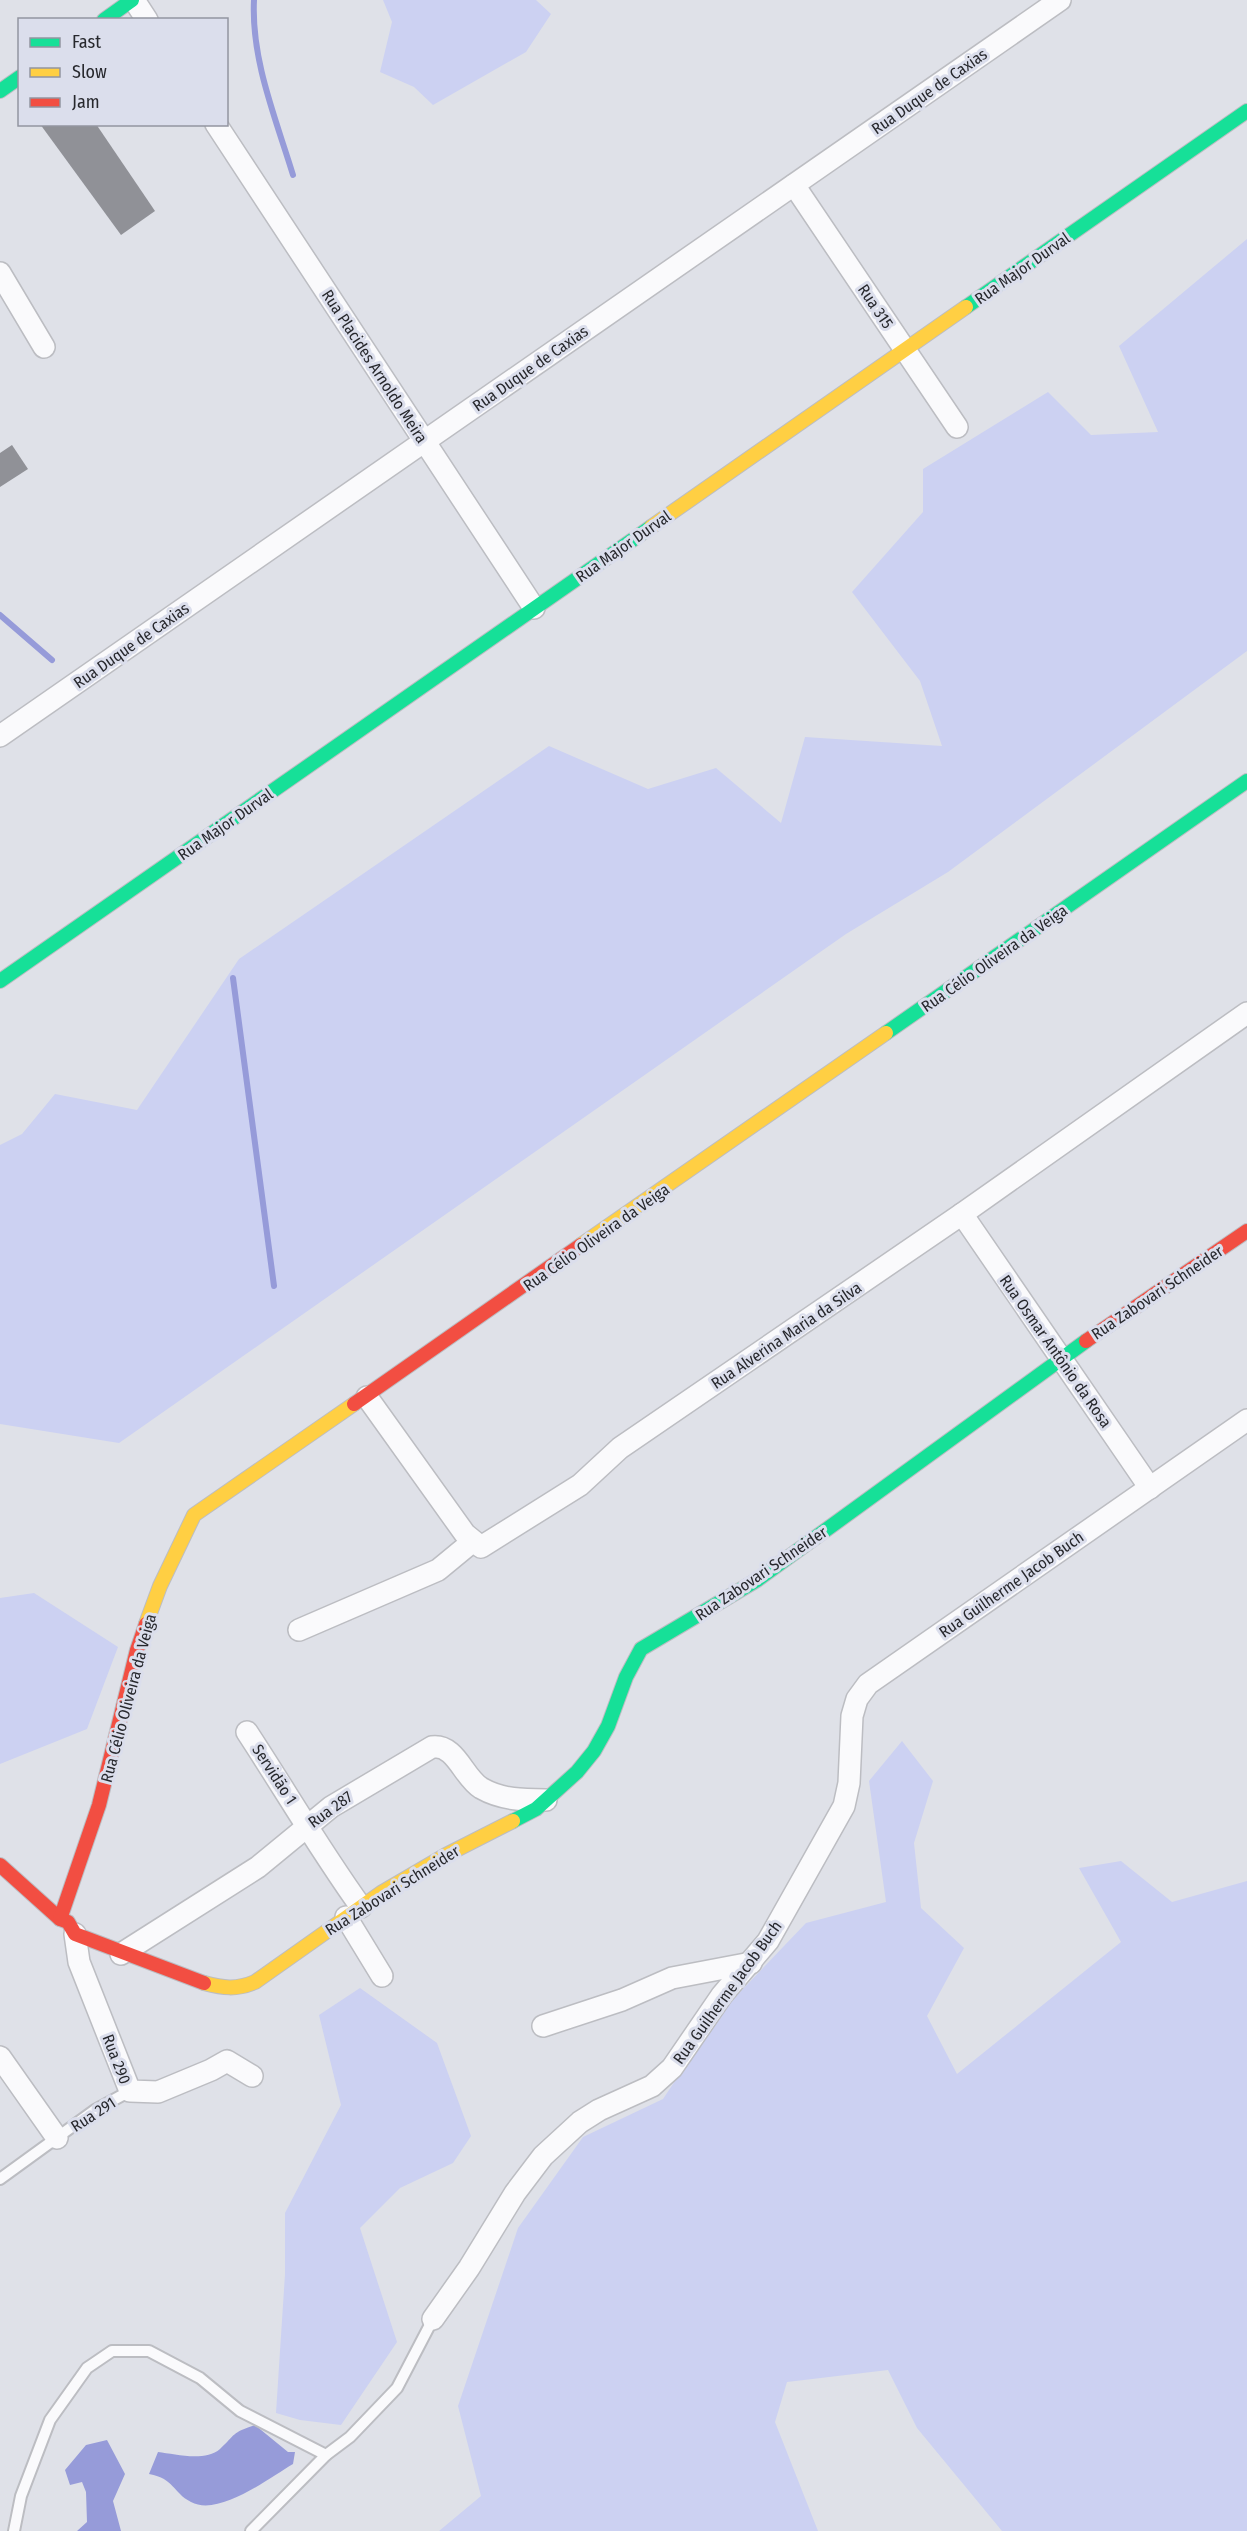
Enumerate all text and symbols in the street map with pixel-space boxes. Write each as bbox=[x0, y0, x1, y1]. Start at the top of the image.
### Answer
legend bbox=[18, 18, 228, 126]
text: Fast bbox=[72, 31, 101, 53]
street label: Rua Duque de Caxias bbox=[868, 44, 991, 138]
text: Slow bbox=[72, 61, 107, 83]
text: Jam bbox=[72, 91, 100, 113]
street label: Rua Major Durval bbox=[971, 229, 1073, 308]
street label: Rua 315 bbox=[854, 281, 897, 332]
street label: Rua Placides Arnoldo Meira bbox=[318, 286, 431, 447]
street label: Rua Duque de Caxias bbox=[469, 321, 592, 415]
street label: Rua Major Durval bbox=[572, 507, 674, 586]
street label: Rua Duque de Caxias bbox=[70, 598, 193, 692]
street label: Rua Major Durval bbox=[174, 785, 276, 864]
street label: Rua Célio Oliveira da Veiga bbox=[918, 901, 1071, 1016]
street label: Rua Célio Oliveira da Veiga bbox=[520, 1180, 673, 1295]
street label: Rua Zabovari Schneider bbox=[1088, 1241, 1227, 1343]
street label: Rua Osmar Antônio da Rosa bbox=[996, 1271, 1116, 1431]
street label: Rua Alverina Maria da Silva bbox=[708, 1278, 865, 1393]
street label: Rua Zabovari Schneider bbox=[692, 1522, 831, 1624]
street label: Rua Guilherme Jacob Buch bbox=[935, 1527, 1087, 1642]
street label: Rua Célio Oliveira da Veiga bbox=[97, 1612, 160, 1784]
street label: Servidão 1 bbox=[248, 1741, 301, 1808]
street label: Rua 287 bbox=[304, 1787, 357, 1832]
street label: Rua Zabovari Schneider bbox=[322, 1841, 463, 1939]
street label: Rua Guilherme Jacob Buch bbox=[669, 1917, 786, 2068]
street label: Rua 290 bbox=[98, 2032, 135, 2087]
street label: Rua 291 bbox=[67, 2093, 119, 2136]

